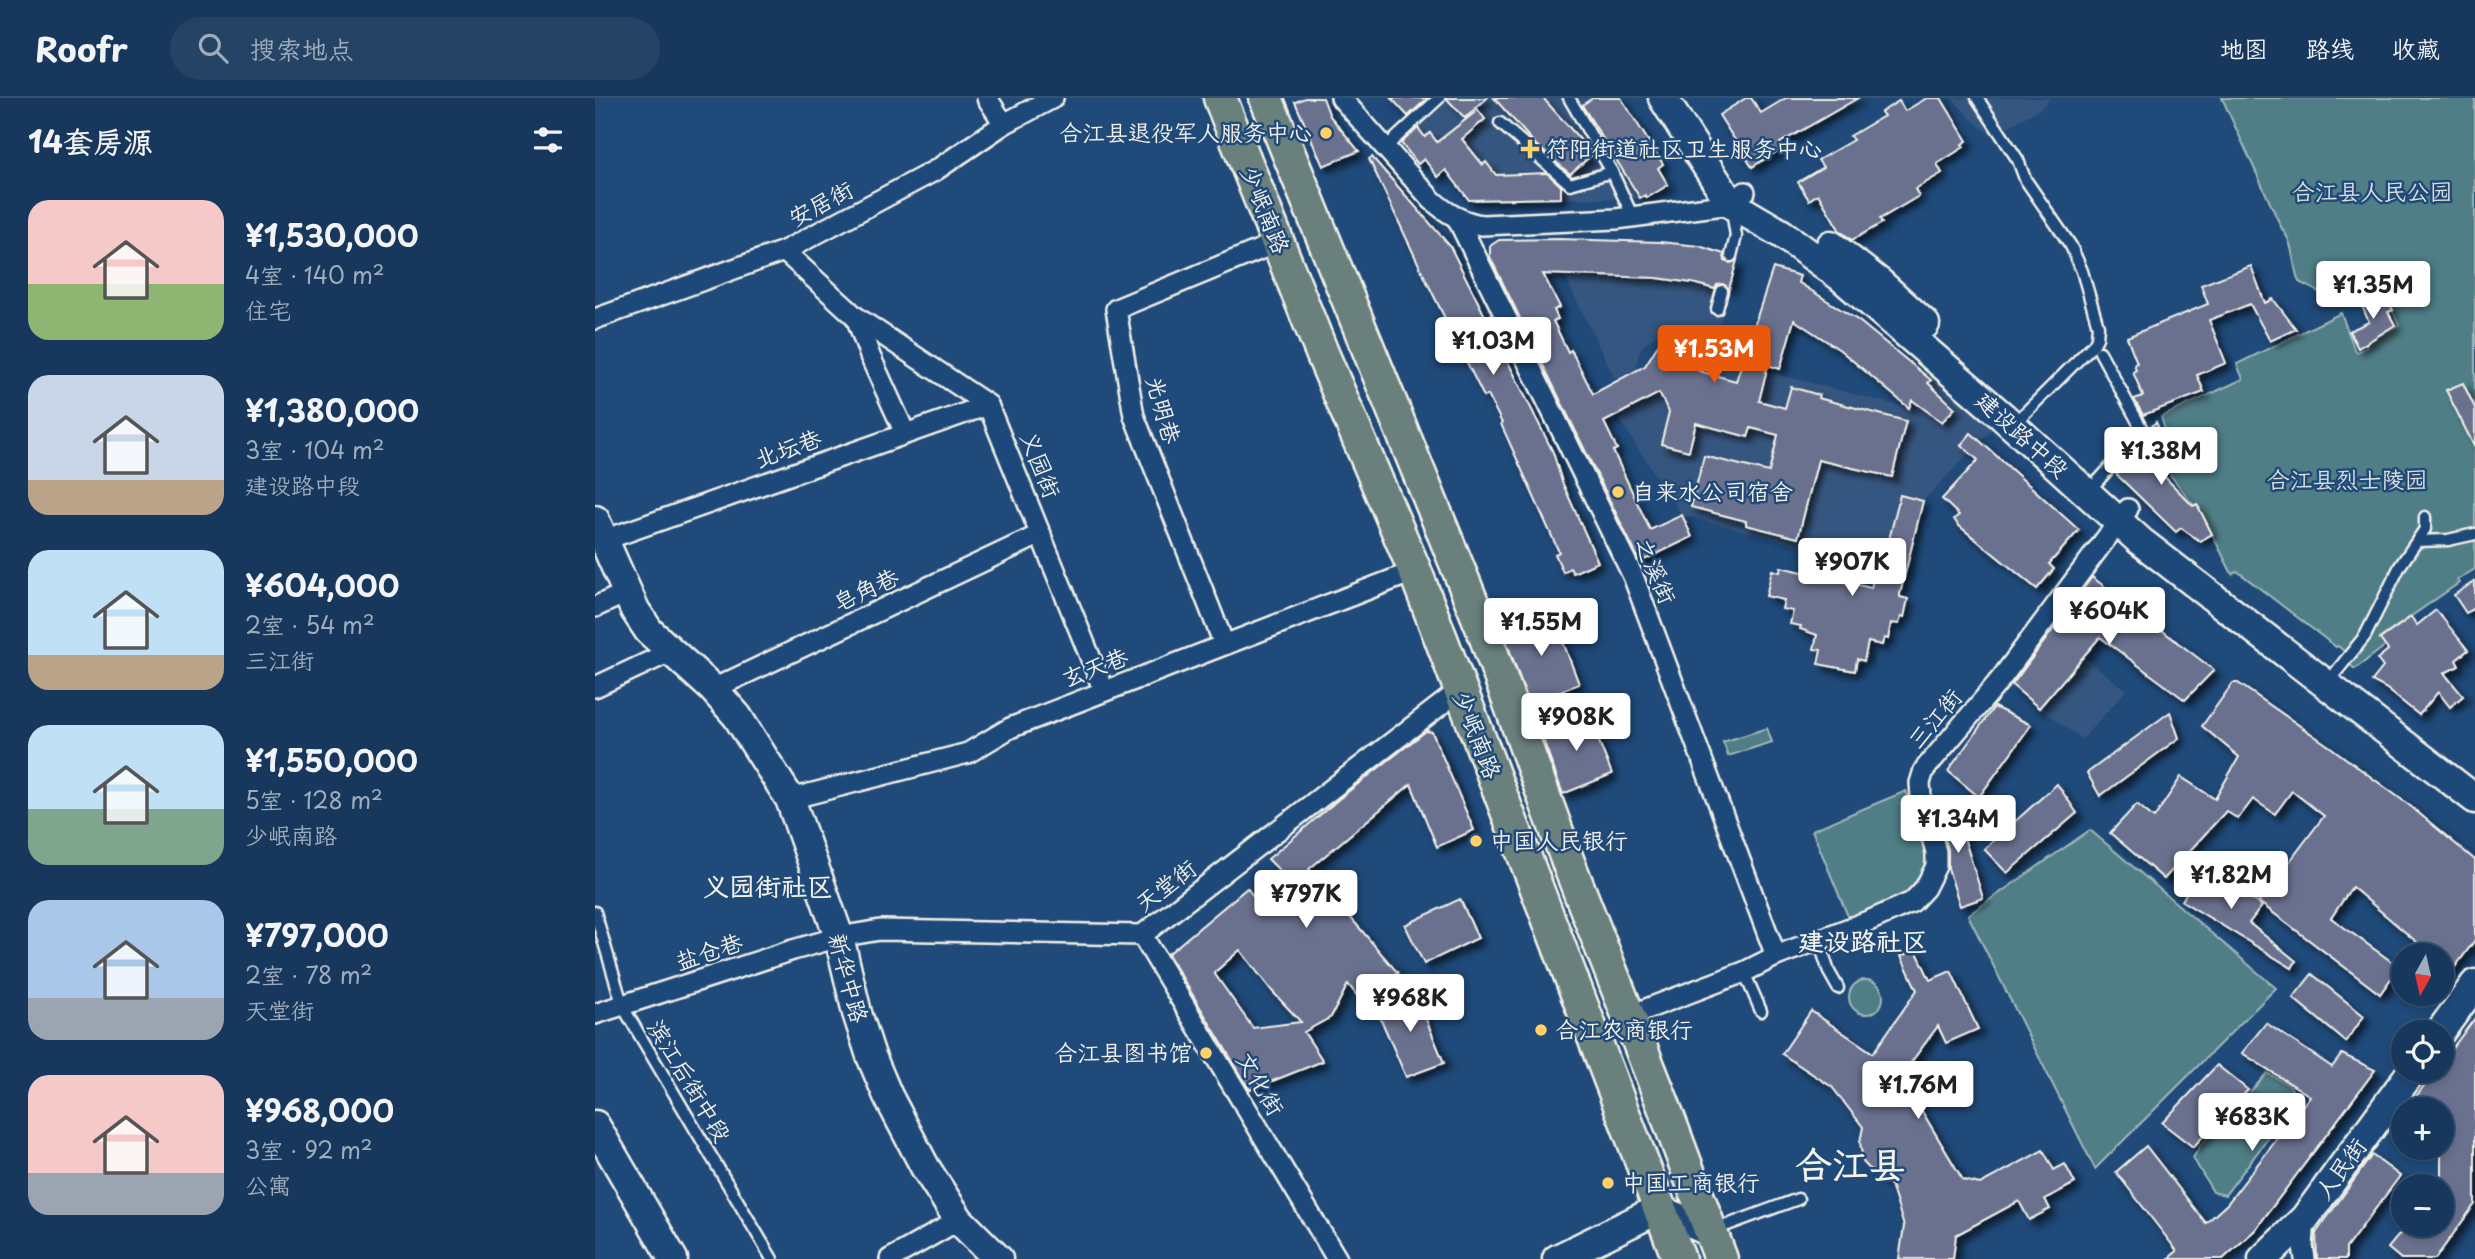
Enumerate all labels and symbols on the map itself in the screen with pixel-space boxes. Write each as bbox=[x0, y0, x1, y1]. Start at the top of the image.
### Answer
place label: 合江县退役军人服务中心 bbox=[1059, 114, 1312, 149]
marker: 合江县退役军人服务中心 bbox=[1318, 125, 1334, 141]
place label: 符阳街道社区卫生服务中心 bbox=[1546, 130, 1822, 165]
marker: 符阳街道社区卫生服务中心 bbox=[1520, 139, 1540, 159]
street label: 少岷南路 bbox=[1233, 160, 1300, 259]
street label: 安居街 bbox=[782, 171, 859, 234]
park label: 合江县人民公园 bbox=[2292, 173, 2453, 208]
pin: ¥1.35M bbox=[2316, 262, 2430, 321]
pin: ¥1.03M bbox=[1436, 317, 1550, 377]
pin: ¥1.53M bbox=[1657, 326, 1771, 385]
street label: 光明巷 bbox=[1138, 372, 1191, 449]
street label: 建设路中段 bbox=[1969, 382, 2077, 485]
street label: 北坛巷 bbox=[749, 419, 827, 476]
street label: 义园街 bbox=[1012, 426, 1071, 503]
pin: ¥1.38M bbox=[2104, 428, 2218, 487]
park label: 合江县烈士陵园 bbox=[2267, 461, 2428, 496]
place label: 自来水公司宿舍 bbox=[1632, 473, 1793, 508]
marker: 自来水公司宿舍 bbox=[1610, 484, 1626, 500]
street label: 之溪街 bbox=[1627, 532, 1686, 609]
pin: ¥907K bbox=[1803, 538, 1901, 598]
street label: 皂角巷 bbox=[827, 558, 905, 619]
pin: ¥604K bbox=[2060, 588, 2158, 647]
pin: ¥1.55M bbox=[1484, 598, 1598, 658]
street label: 玄天巷 bbox=[1056, 638, 1134, 695]
street label: 三江街 bbox=[1898, 680, 1969, 756]
street label: 少岷南路 bbox=[1446, 685, 1511, 784]
pin: ¥908K bbox=[1527, 694, 1625, 753]
pin: ¥1.34M bbox=[1901, 796, 2015, 855]
place label: 中国人民银行 bbox=[1490, 822, 1628, 857]
marker: 中国人民银行 bbox=[1468, 833, 1484, 849]
street label: 天堂街 bbox=[1127, 850, 1203, 920]
pin: ¥1.82M bbox=[2174, 852, 2288, 911]
district label: 义园街社区 bbox=[703, 866, 833, 905]
pin: ¥797K bbox=[1257, 870, 1355, 930]
district label: 建设路社区 bbox=[1798, 921, 1928, 960]
street label: 盐仓巷 bbox=[670, 923, 748, 978]
street label: 新华中路 bbox=[821, 929, 878, 1027]
north arrow bbox=[2391, 943, 2453, 1006]
pin: ¥968K bbox=[1361, 974, 1459, 1034]
place label: 合江农商银行 bbox=[1555, 1011, 1693, 1046]
street label: 滨江后街中段 bbox=[640, 1012, 741, 1148]
marker: 合江农商银行 bbox=[1533, 1022, 1549, 1038]
place label: 合江县图书馆 bbox=[1054, 1034, 1192, 1069]
marker: 合江县图书馆 bbox=[1198, 1045, 1214, 1061]
street label: 文化街 bbox=[1229, 1045, 1294, 1122]
pin: ¥1.76M bbox=[1861, 1062, 1975, 1121]
pin: ¥683K bbox=[2203, 1094, 2301, 1153]
street label: 人民街 bbox=[2305, 1130, 2374, 1206]
district label: 合江县 bbox=[1795, 1135, 1906, 1191]
place label: 中国工商银行 bbox=[1622, 1164, 1760, 1199]
marker: 中国工商银行 bbox=[1600, 1175, 1616, 1191]

